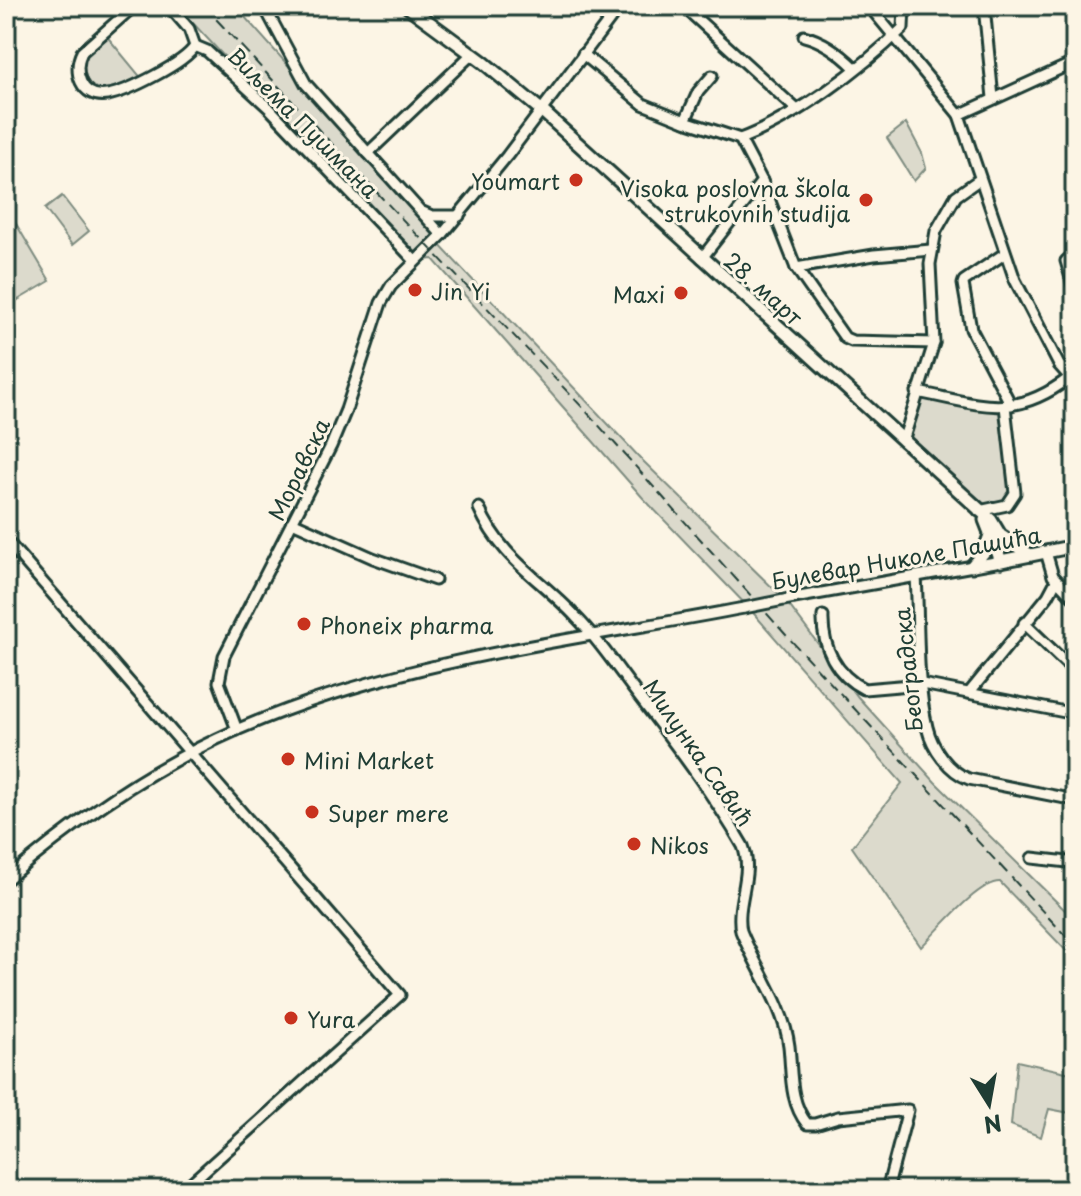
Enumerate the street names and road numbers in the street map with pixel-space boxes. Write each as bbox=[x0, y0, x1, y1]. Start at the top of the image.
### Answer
street label: Виљема Пушмана bbox=[221, 39, 387, 205]
street label: 28. март bbox=[717, 244, 811, 333]
street label: Моравска bbox=[259, 412, 337, 526]
street label: Булевар Николе Пашића bbox=[769, 517, 1044, 597]
street label: Београдска bbox=[884, 606, 930, 734]
street label: Милунка Савић bbox=[636, 672, 762, 832]

